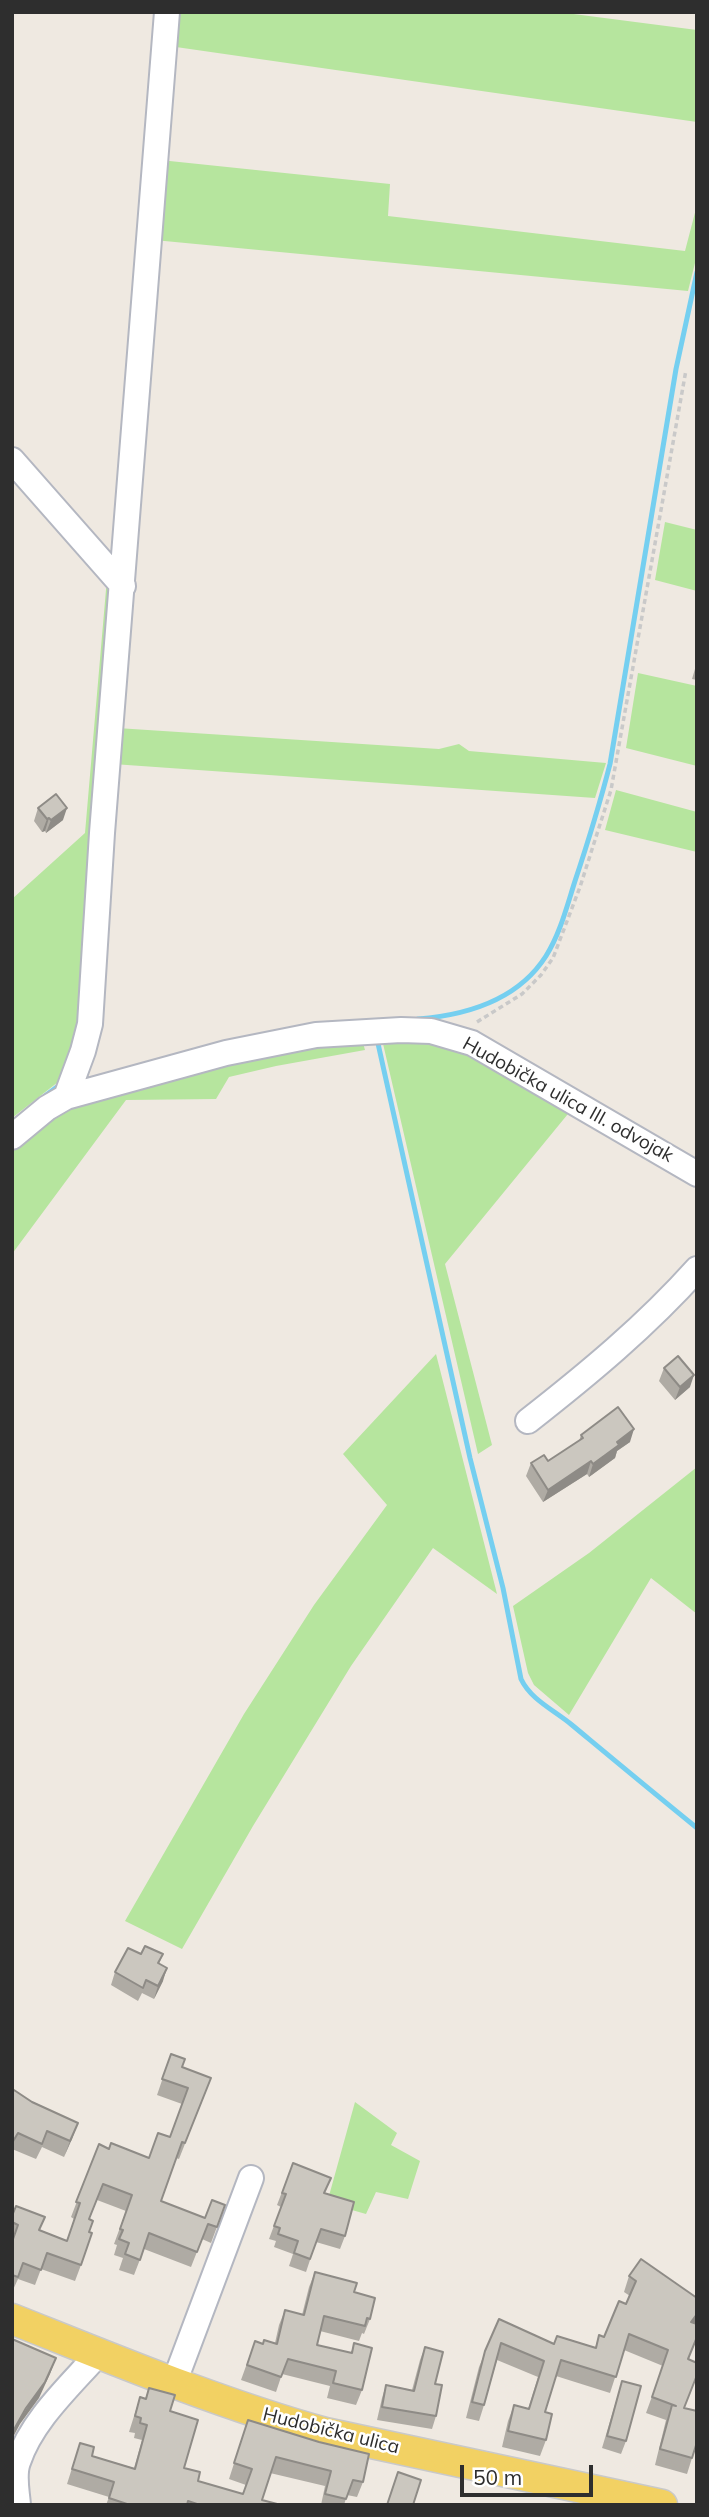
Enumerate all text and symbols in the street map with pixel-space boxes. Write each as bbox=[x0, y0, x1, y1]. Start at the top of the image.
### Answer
street label: Hudobička ulica III. odvojak bbox=[459, 1032, 677, 1168]
street label: Hudobička ulica bbox=[260, 2403, 402, 2459]
scale bar bbox=[464, 2450, 597, 2494]
text: 50 m bbox=[473, 2464, 522, 2490]

